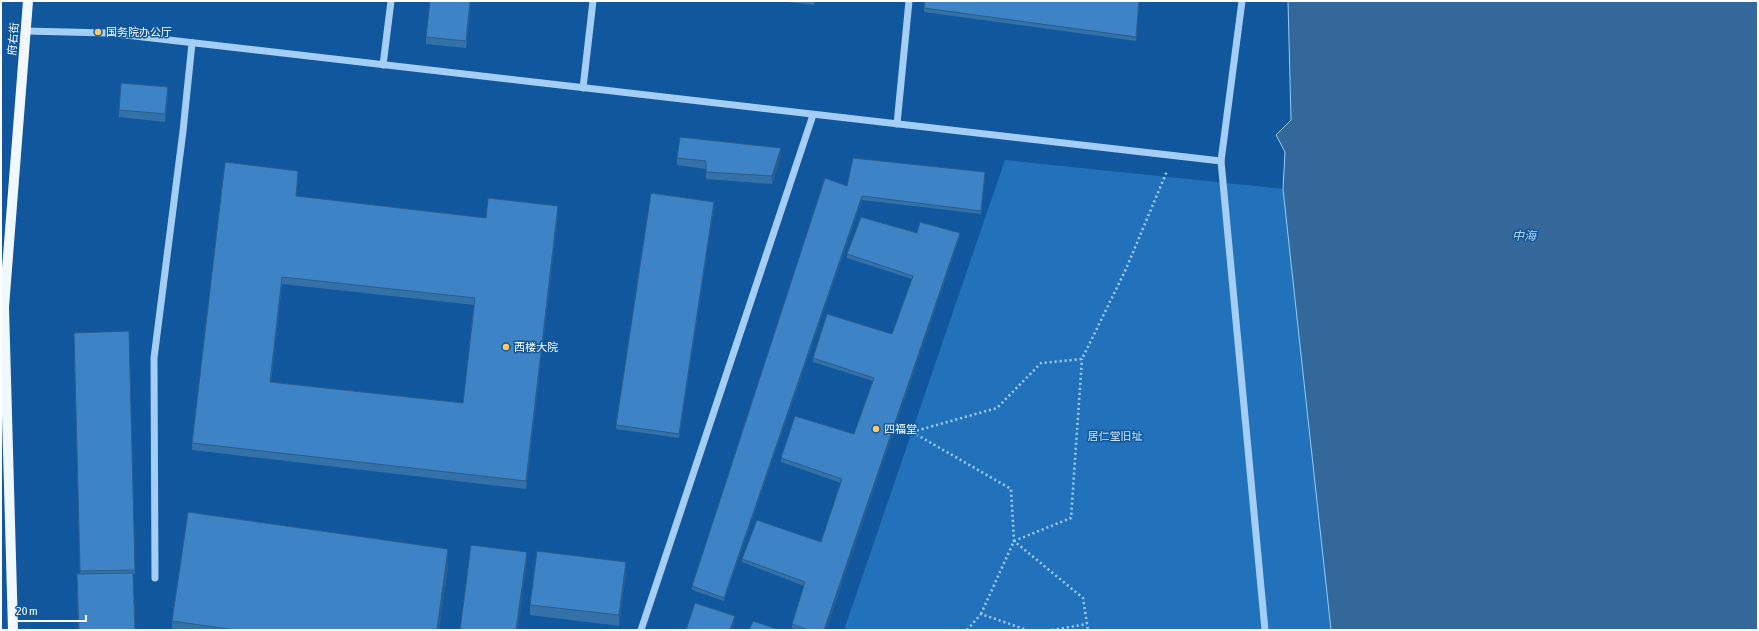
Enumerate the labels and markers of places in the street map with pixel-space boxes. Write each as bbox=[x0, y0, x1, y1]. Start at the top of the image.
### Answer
place label: 国务院办公厅 bbox=[106, 26, 172, 38]
marker: 国务院办公厅 bbox=[93, 27, 103, 37]
place label: 西楼大院 bbox=[514, 341, 558, 353]
marker: 西楼大院 bbox=[501, 342, 511, 352]
place label: 四福堂 bbox=[884, 423, 917, 435]
marker: 四福堂 bbox=[871, 424, 881, 434]

